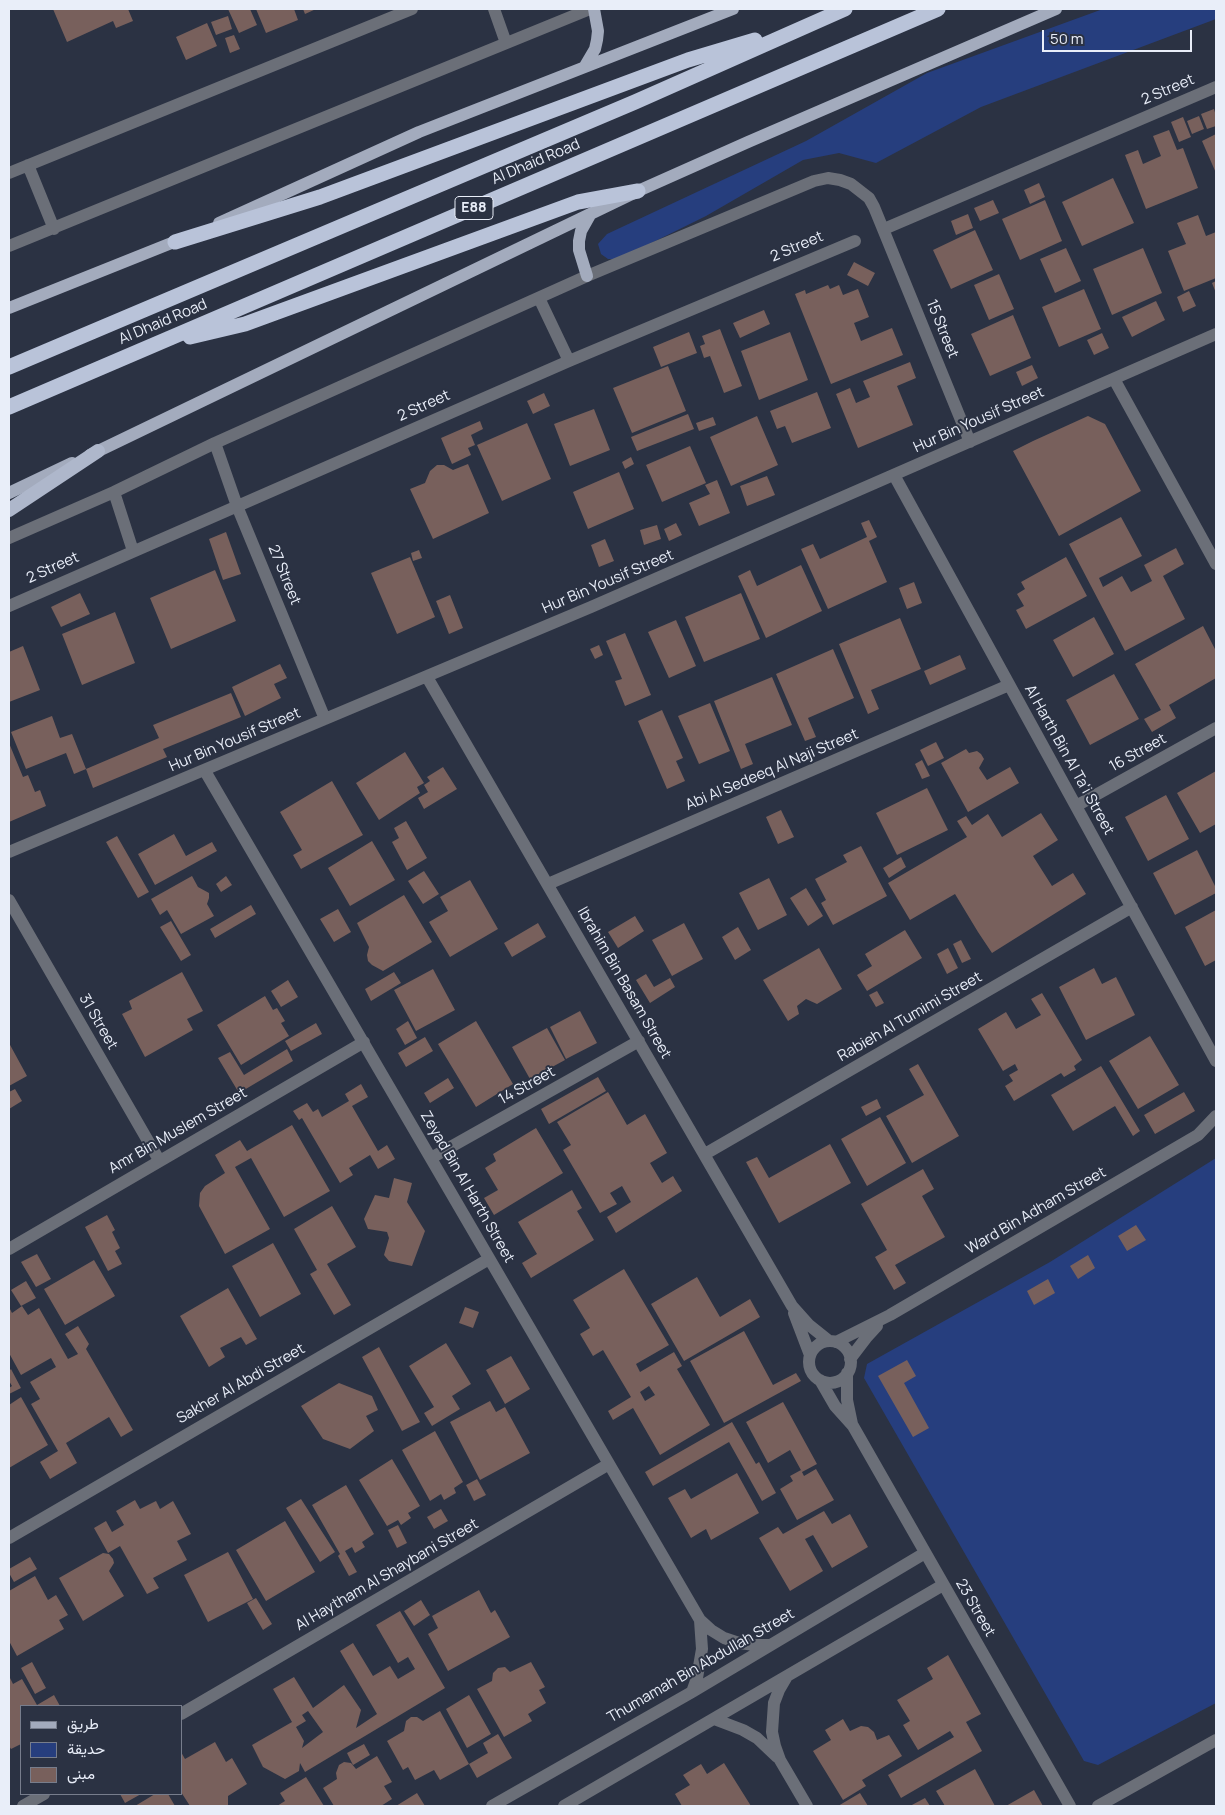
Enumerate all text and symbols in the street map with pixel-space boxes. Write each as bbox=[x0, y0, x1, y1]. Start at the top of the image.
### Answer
scale bar bbox=[1045, 20, 1195, 52]
text: 50 m bbox=[1050, 28, 1084, 49]
street label: 2 Street bbox=[1139, 71, 1197, 109]
street label: Al Dhaid Road bbox=[489, 135, 583, 189]
road number: E88 bbox=[455, 197, 493, 220]
street label: 2 Street bbox=[768, 228, 826, 266]
street label: Al Dhaid Road bbox=[116, 295, 210, 349]
street label: 15 Street bbox=[922, 297, 962, 361]
street label: Hur Bin Yousif Street bbox=[911, 383, 1047, 457]
street label: 2 Street bbox=[395, 386, 453, 426]
street label: 27 Street bbox=[264, 542, 304, 608]
street label: Hur Bin Yousif Street bbox=[540, 546, 676, 618]
street label: 2 Street bbox=[24, 548, 82, 588]
street label: Al Harth Bin Al Ta'i Street bbox=[1020, 682, 1118, 838]
street label: Hur Bin Yousif Street bbox=[167, 704, 303, 776]
street label: Abi Al Sedeeq Al Naji Street bbox=[683, 725, 861, 815]
street label: 16 Street bbox=[1106, 730, 1170, 776]
street label: Ibrahim Bin Basam Street bbox=[573, 904, 675, 1062]
street label: Rabieh Al Tumimi Street bbox=[835, 968, 985, 1066]
street label: 31 Street bbox=[75, 991, 121, 1053]
street label: 14 Street bbox=[496, 1063, 558, 1109]
street label: Amr Bin Muslem Street bbox=[106, 1084, 250, 1178]
street label: Zeyad Bin Al Harth Street bbox=[416, 1108, 518, 1266]
street label: Ward Bin Adham Street bbox=[963, 1163, 1109, 1259]
street label: Sakher Al Abdi Street bbox=[174, 1340, 308, 1428]
street label: Al Haytham Al Shaybani Street bbox=[292, 1515, 482, 1635]
street label: 23 Street bbox=[951, 1576, 999, 1640]
street label: Thumamah Bin Abdullah Street bbox=[604, 1605, 798, 1727]
legend bbox=[20, 1705, 182, 1795]
text: طريق bbox=[67, 1713, 99, 1734]
text: حديقة bbox=[67, 1738, 105, 1759]
text: مبنى bbox=[67, 1763, 95, 1784]

